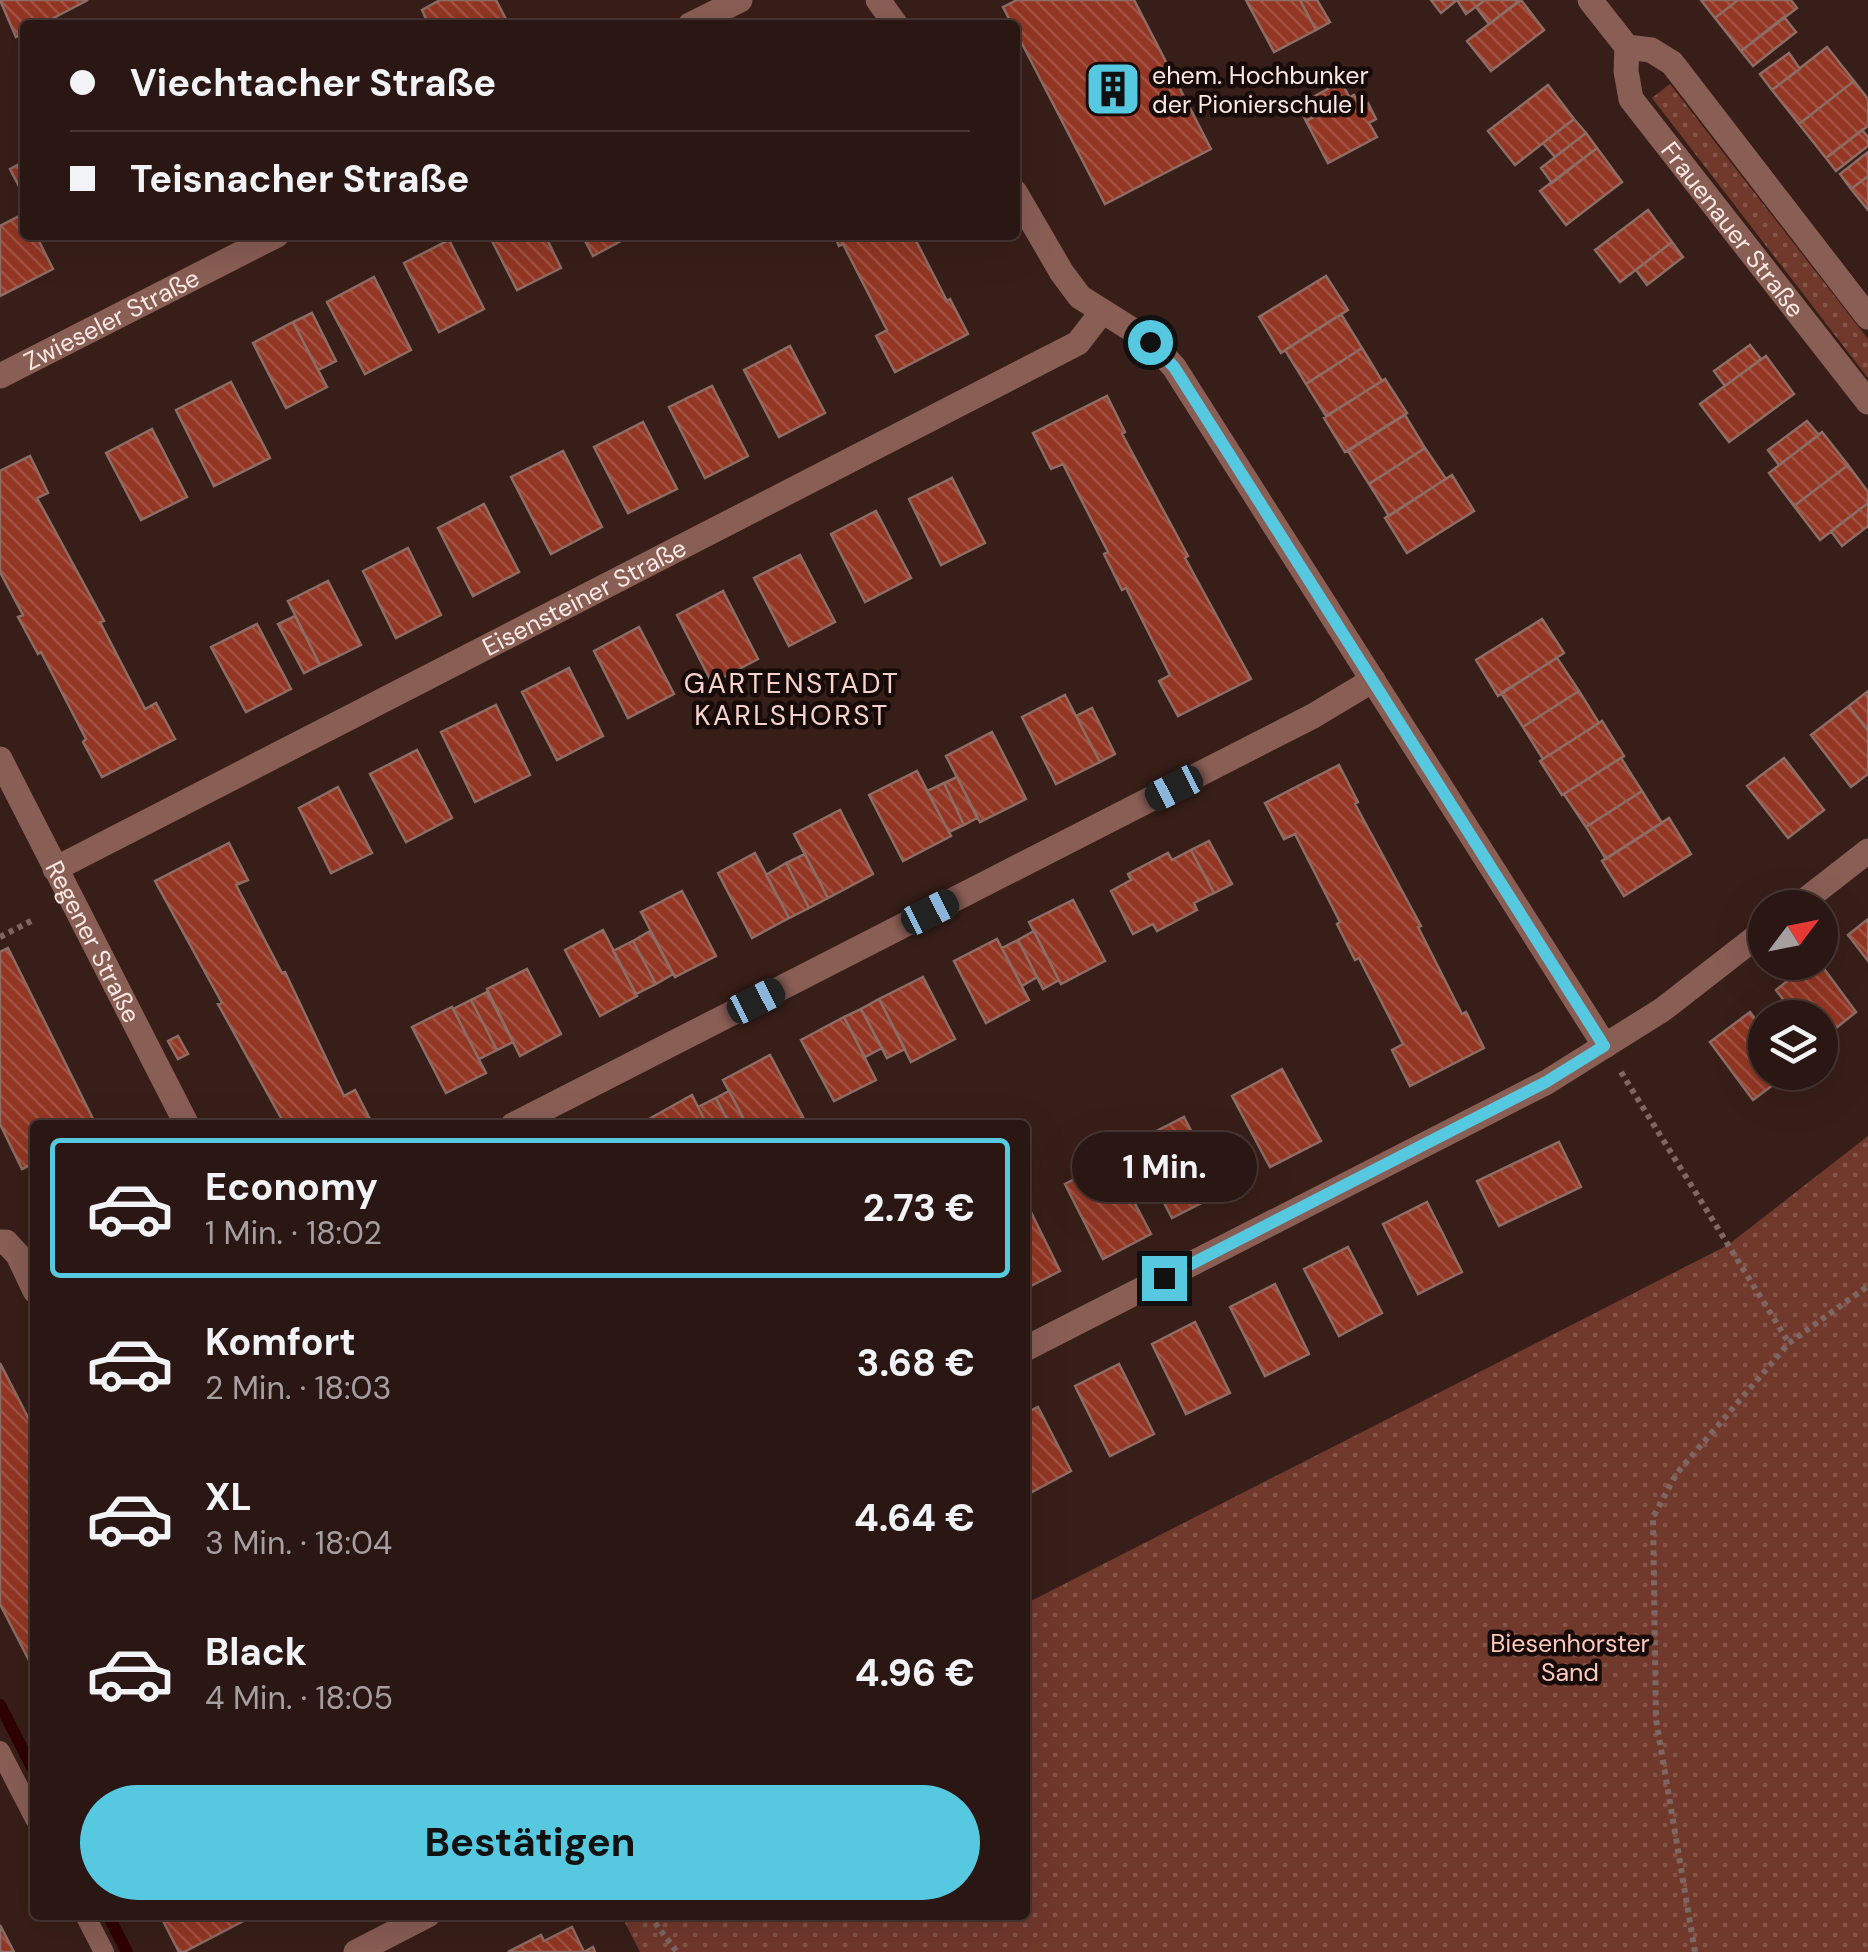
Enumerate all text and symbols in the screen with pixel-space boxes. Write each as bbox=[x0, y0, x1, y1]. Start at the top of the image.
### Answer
text: Viechtacher Straße bbox=[130, 58, 496, 108]
building icon: ehem. Hochbunker der Pionierschule I bbox=[1083, 59, 1143, 119]
place label: ehem. Hochbunker der Pionierschule I bbox=[1152, 59, 1369, 121]
street label: Frauenauer Straße bbox=[1653, 135, 1812, 324]
text: Teisnacher Straße bbox=[130, 154, 469, 204]
street label: Zwieseler Straße bbox=[18, 261, 205, 378]
route start bbox=[1128, 320, 1173, 365]
street label: Eisensteiner Straße bbox=[477, 531, 692, 663]
district label: GARTENSTADT KARLSHORST bbox=[684, 665, 900, 734]
car bbox=[1140, 761, 1208, 815]
street label: Regener Straße bbox=[38, 855, 148, 1029]
car bbox=[896, 885, 964, 939]
north arrow bbox=[1748, 890, 1838, 980]
map controls bbox=[1748, 890, 1838, 1090]
car bbox=[722, 974, 790, 1028]
button: layers bbox=[1748, 1000, 1838, 1090]
callout: 1 Min. bbox=[1072, 1133, 1256, 1203]
text: 1 Min. bbox=[1122, 1146, 1207, 1188]
text: Economy bbox=[205, 1162, 378, 1212]
icon: car bbox=[85, 1163, 175, 1253]
text: 2.73 € bbox=[863, 1183, 975, 1233]
text: 1 Min. · 18:02 bbox=[205, 1212, 382, 1254]
route end bbox=[1142, 1256, 1187, 1301]
text: Komfort bbox=[205, 1317, 356, 1367]
icon: car bbox=[85, 1318, 175, 1408]
text: 3.68 € bbox=[857, 1338, 975, 1388]
text: 2 Min. · 18:03 bbox=[205, 1367, 391, 1409]
text: XL bbox=[205, 1472, 252, 1522]
icon: car bbox=[85, 1473, 175, 1563]
text: 4.64 € bbox=[854, 1493, 975, 1543]
text: 3 Min. · 18:04 bbox=[205, 1522, 392, 1564]
text: Black bbox=[205, 1627, 307, 1677]
park label: Biesenhorster Sand bbox=[1490, 1627, 1650, 1689]
icon: car bbox=[85, 1628, 175, 1718]
text: 4.96 € bbox=[855, 1648, 975, 1698]
text: 4 Min. · 18:05 bbox=[205, 1677, 393, 1719]
button: Bestätigen bbox=[80, 1785, 980, 1900]

